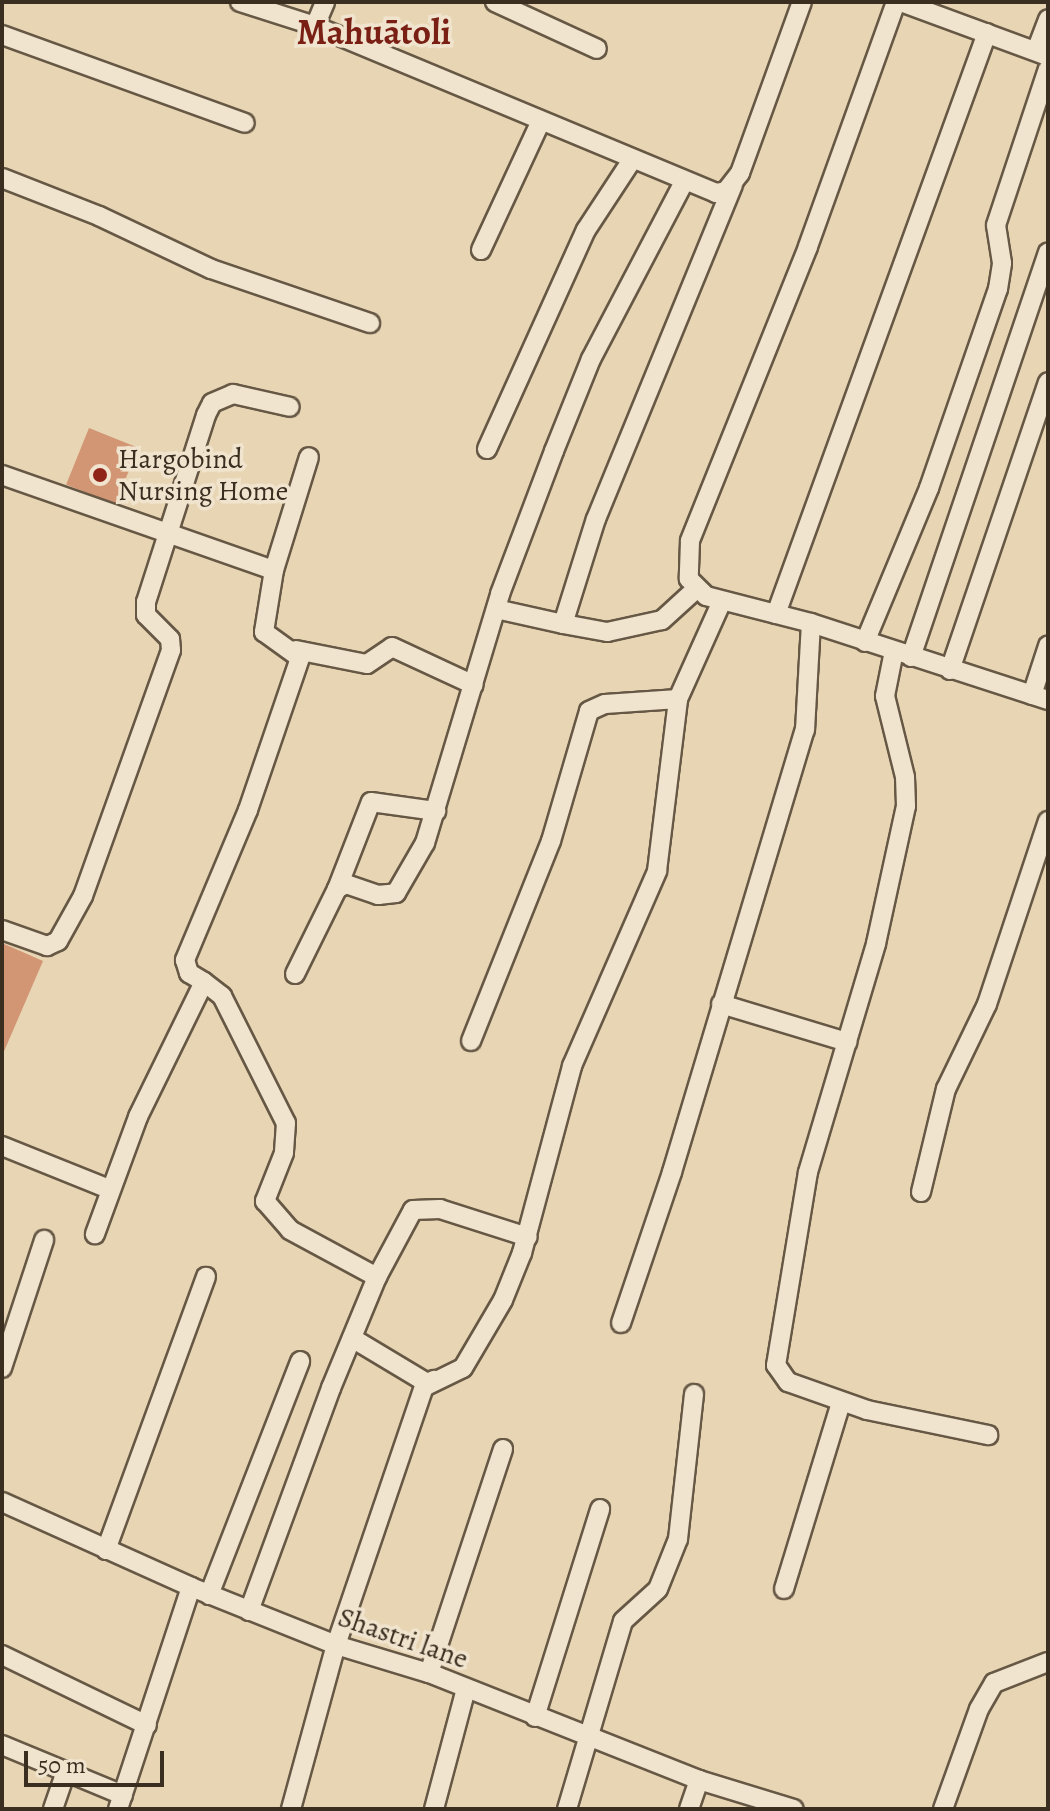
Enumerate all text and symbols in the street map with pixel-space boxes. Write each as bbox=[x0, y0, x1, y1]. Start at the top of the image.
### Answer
district label: Mahuātoli bbox=[297, 10, 451, 54]
place label: Hargobind Nursing Home bbox=[118, 442, 288, 508]
marker: Hargobind Nursing Home bbox=[89, 464, 111, 486]
street label: Shastri lane bbox=[334, 1600, 472, 1676]
scale bar bbox=[28, 1735, 168, 1785]
text: 50 m bbox=[38, 1749, 86, 1781]

